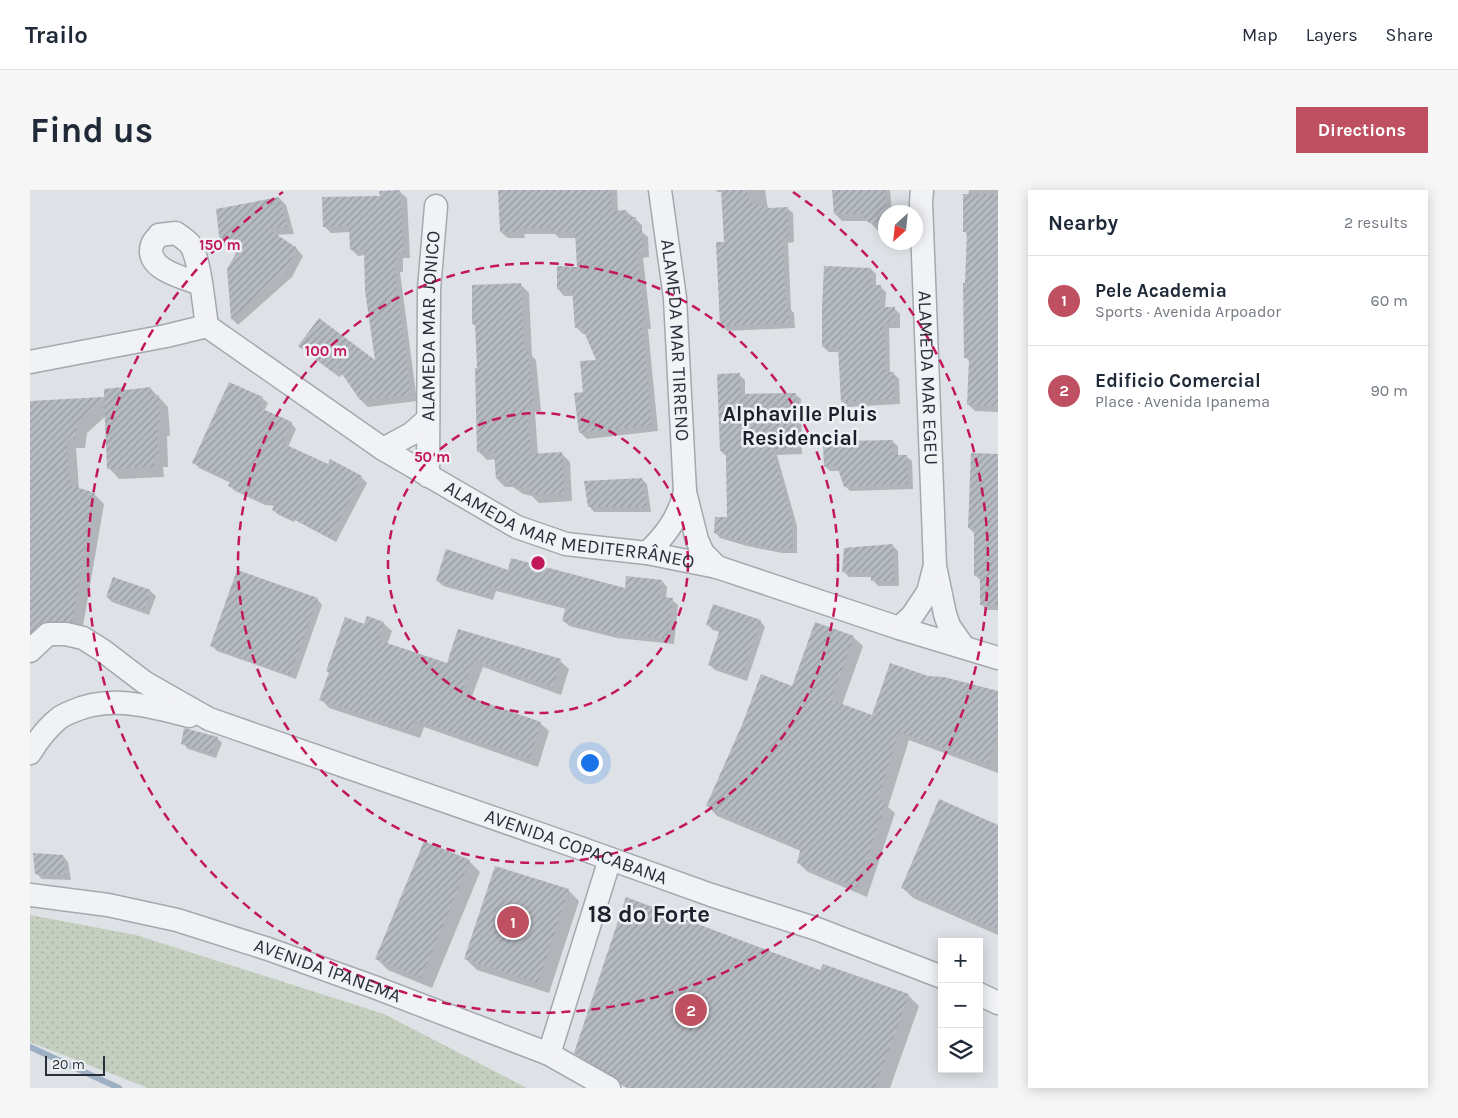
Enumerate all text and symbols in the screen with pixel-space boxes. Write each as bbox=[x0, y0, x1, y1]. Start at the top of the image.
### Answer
text: Trailo bbox=[25, 21, 88, 49]
text: Map bbox=[1242, 24, 1278, 46]
text: Layers bbox=[1306, 24, 1358, 46]
text: Share bbox=[1386, 24, 1433, 46]
button: Directions bbox=[1296, 107, 1428, 153]
text: Find us bbox=[30, 110, 153, 151]
north arrow bbox=[878, 205, 923, 250]
text: Nearby bbox=[1048, 211, 1118, 235]
text: 2 results bbox=[1344, 213, 1408, 232]
street label: ALAMEDA MAR JONICO bbox=[417, 230, 445, 421]
text: 150 m bbox=[199, 236, 241, 254]
street label: ALAMEDA MAR TIRRENO bbox=[656, 238, 693, 442]
text: Pele Academia bbox=[1095, 280, 1227, 302]
street label: ALAMEDA MAR EGEU bbox=[913, 290, 942, 466]
text: 1 bbox=[1061, 291, 1067, 310]
text: 60 m bbox=[1371, 291, 1408, 310]
text: Sports · Avenida Arpoador bbox=[1095, 302, 1281, 321]
text: 100 m bbox=[305, 342, 347, 360]
text: Edificio Comercial bbox=[1095, 370, 1261, 392]
text: 2 bbox=[1059, 381, 1069, 400]
text: 90 m bbox=[1370, 381, 1408, 400]
text: Place · Avenida Ipanema bbox=[1095, 392, 1270, 411]
district label: Alphaville Pluis Residencial bbox=[723, 402, 877, 450]
text: 50 m bbox=[414, 448, 450, 466]
street label: ALAMEDA MAR MEDITERRÂNEO bbox=[440, 476, 696, 573]
centre of rings bbox=[529, 554, 547, 572]
your location bbox=[577, 750, 603, 776]
street label: AVENIDA COPACABANA bbox=[482, 805, 670, 889]
district label: 18 do Forte bbox=[588, 900, 710, 928]
pin: 1 bbox=[497, 903, 529, 941]
street label: AVENIDA IPANEMA bbox=[251, 934, 404, 1007]
map controls bbox=[938, 938, 983, 1073]
button: + bbox=[938, 938, 983, 983]
button: − bbox=[938, 983, 983, 1028]
pin: 2 bbox=[675, 991, 707, 1029]
button: layers bbox=[938, 1028, 983, 1073]
scale bar bbox=[45, 1053, 105, 1076]
text: 20 m bbox=[52, 1056, 85, 1073]

